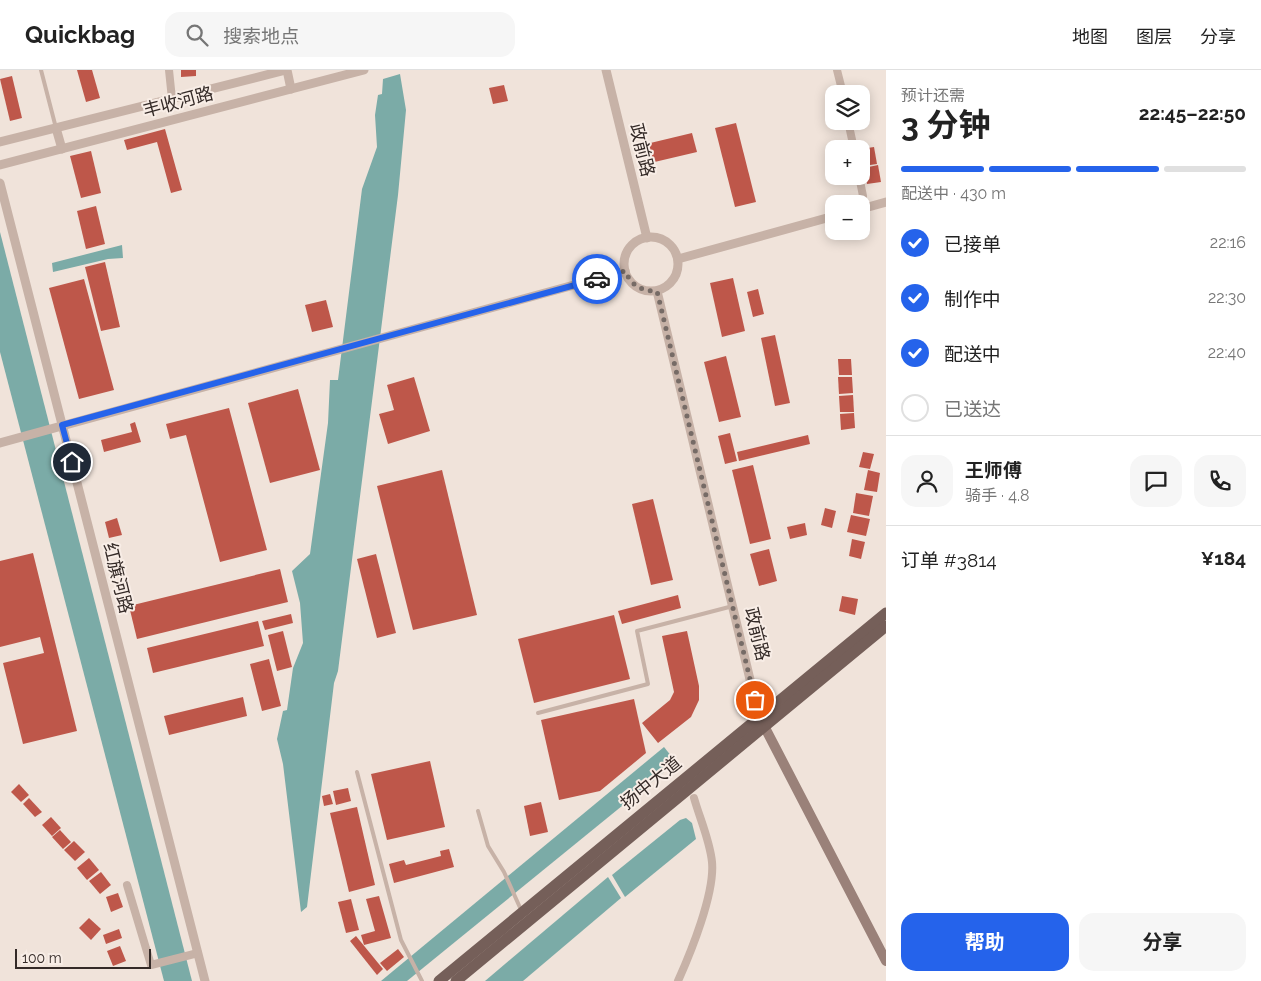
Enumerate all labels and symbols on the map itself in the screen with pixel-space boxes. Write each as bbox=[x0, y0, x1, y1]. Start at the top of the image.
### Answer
street label: 丰收河路 bbox=[140, 82, 215, 121]
street label: 政前路 bbox=[626, 121, 659, 179]
courier bbox=[572, 254, 622, 304]
pin bbox=[51, 441, 93, 483]
street label: 红旗河路 bbox=[100, 540, 137, 615]
street label: 政前路 bbox=[741, 605, 774, 663]
pin bbox=[734, 679, 776, 721]
street label: 扬中大道 bbox=[616, 752, 685, 813]
scale bar bbox=[15, 946, 151, 969]

